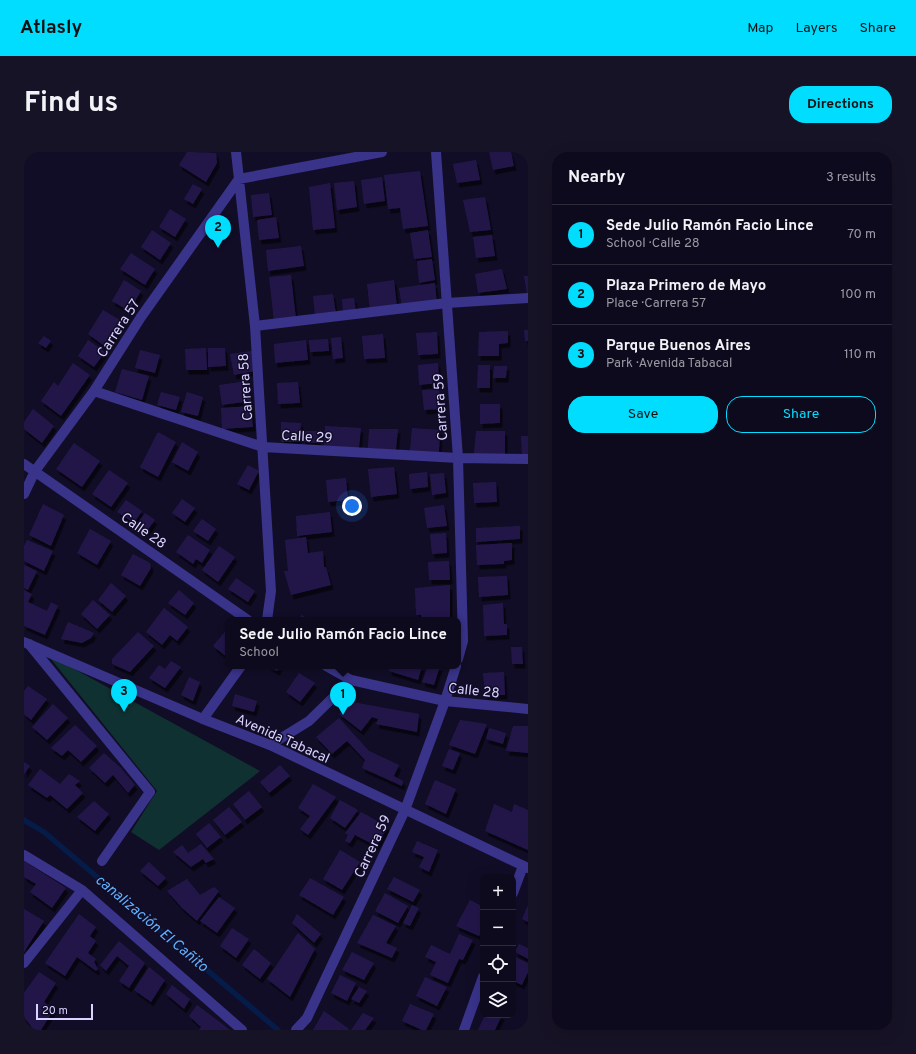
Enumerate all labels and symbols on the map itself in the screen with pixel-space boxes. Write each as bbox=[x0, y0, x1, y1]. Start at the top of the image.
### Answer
pin: 2 bbox=[205, 215, 231, 248]
street label: Carrera 57 bbox=[94, 296, 144, 361]
street label: Carrera 58 bbox=[236, 352, 257, 421]
street label: Carrera 59 bbox=[431, 373, 452, 441]
street label: Calle 29 bbox=[281, 428, 333, 447]
your location bbox=[342, 496, 362, 516]
street label: Calle 28 bbox=[117, 509, 169, 553]
pin: 3 bbox=[111, 679, 137, 712]
street label: Calle 28 bbox=[447, 680, 500, 703]
pin: 1 bbox=[330, 682, 356, 715]
street label: Avenida Tabacal bbox=[233, 711, 332, 768]
street label: Carrera 59 bbox=[351, 812, 395, 881]
water label: canalización El Cañito bbox=[91, 871, 211, 977]
scale bar bbox=[36, 1002, 93, 1021]

